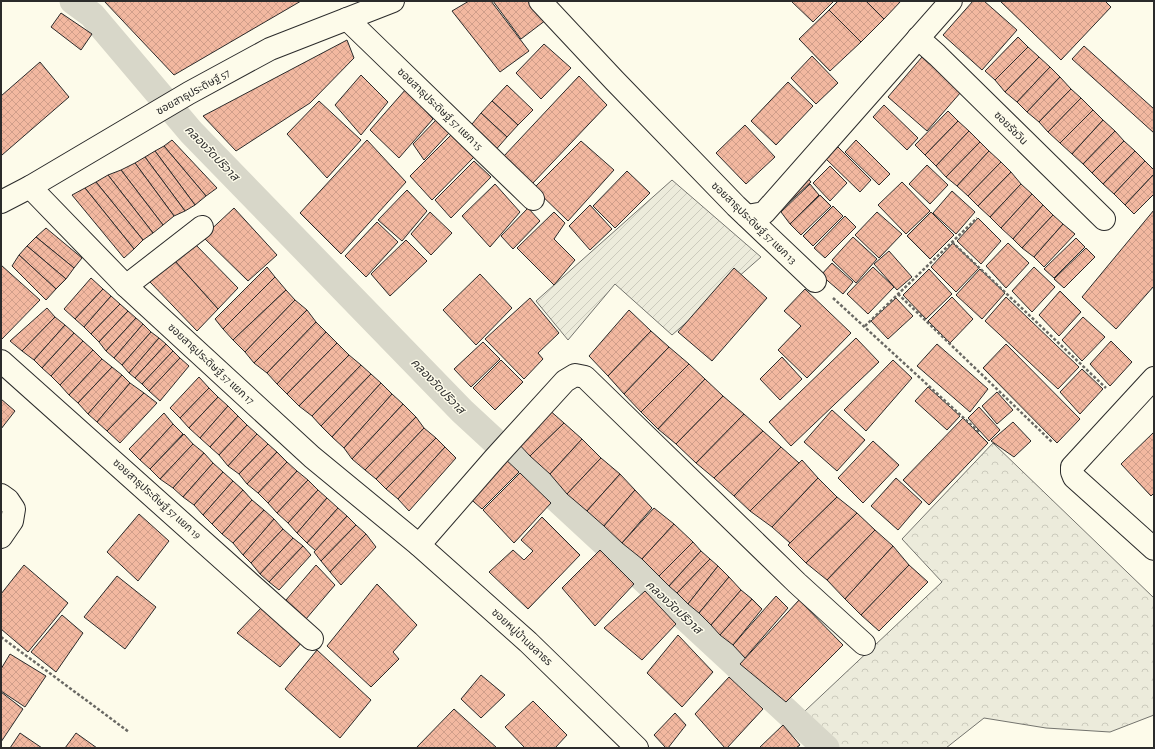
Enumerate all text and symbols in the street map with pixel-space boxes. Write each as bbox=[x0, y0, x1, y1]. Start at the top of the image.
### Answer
street label: ซอยสาธุประดิษฐ์ 57 แยก 15 bbox=[395, 66, 485, 153]
street label: ซอยสาธุประดิษฐ์ 57 bbox=[154, 67, 232, 118]
street label: ซอยรัชวิน bbox=[992, 109, 1030, 147]
water label: คลองวัดปริวาส bbox=[183, 123, 243, 184]
street label: ซอยสาธุประดิษฐ์ 57 แยก 13 bbox=[709, 180, 799, 267]
street label: ซอยสาธุประดิษฐ์ 57 แยก 17 bbox=[165, 321, 256, 408]
water label: คลองวัดปริวาส bbox=[409, 356, 469, 417]
street label: ซอยสาธุประดิษฐ์ 57 แยก 19 bbox=[110, 457, 203, 542]
water label: คลองวัดปริวาส bbox=[644, 578, 706, 637]
street label: ซอยหมู่บ้านชลาธร bbox=[489, 606, 555, 668]

